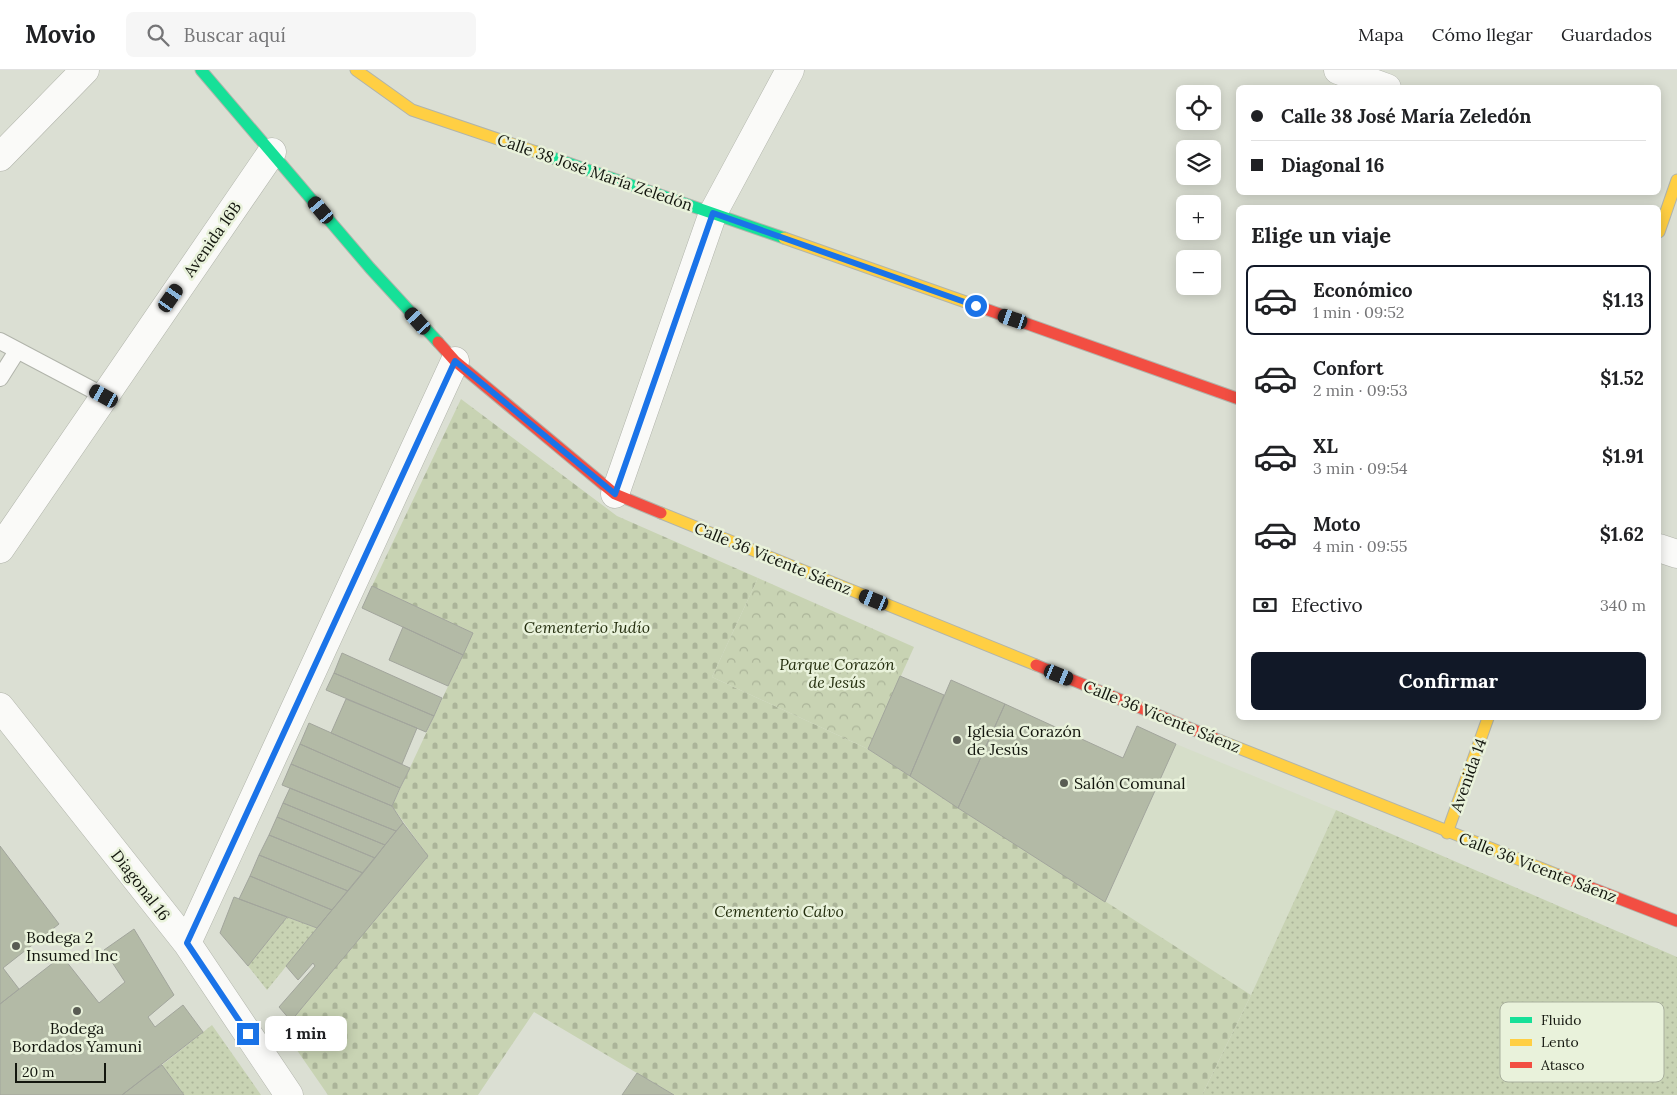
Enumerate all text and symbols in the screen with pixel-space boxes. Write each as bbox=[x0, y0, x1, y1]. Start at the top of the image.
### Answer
search box bbox=[126, 12, 476, 57]
text: Movio bbox=[25, 19, 96, 50]
icon: search bbox=[144, 21, 172, 49]
text: Buscar aquí bbox=[184, 23, 286, 47]
text: Mapa bbox=[1358, 23, 1404, 46]
text: Cómo llegar bbox=[1432, 23, 1533, 46]
text: Guardados bbox=[1561, 23, 1652, 46]
map controls bbox=[1176, 85, 1221, 295]
button: locate bbox=[1176, 85, 1221, 130]
text: Calle 38 José María Zeledón bbox=[1281, 104, 1531, 128]
street label: Calle 38 José María Zeledón bbox=[495, 129, 696, 215]
button: layers bbox=[1176, 140, 1221, 185]
text: Diagonal 16 bbox=[1281, 153, 1384, 177]
car bbox=[305, 194, 336, 226]
button: + bbox=[1176, 195, 1221, 240]
street label: Avenida 16B bbox=[178, 197, 245, 281]
text: Elige un viaje bbox=[1251, 221, 1391, 249]
button: − bbox=[1176, 250, 1221, 295]
icon: car bbox=[1253, 278, 1298, 323]
text: Económico bbox=[1313, 278, 1413, 302]
car bbox=[156, 281, 185, 315]
text: $1.13 bbox=[1602, 288, 1644, 312]
route start bbox=[965, 295, 987, 317]
text: 1 min · 09:52 bbox=[1313, 302, 1404, 322]
car bbox=[402, 305, 433, 337]
car bbox=[996, 307, 1029, 331]
icon: car bbox=[1253, 356, 1298, 401]
text: Confort bbox=[1313, 356, 1384, 380]
text: $1.52 bbox=[1600, 366, 1644, 390]
text: 2 min · 09:53 bbox=[1313, 380, 1408, 400]
car bbox=[87, 382, 120, 410]
icon: car bbox=[1253, 434, 1298, 479]
text: XL bbox=[1313, 434, 1338, 458]
text: $1.91 bbox=[1602, 444, 1644, 468]
text: 3 min · 09:54 bbox=[1313, 458, 1408, 478]
icon: car bbox=[1253, 512, 1298, 557]
text: Moto bbox=[1313, 512, 1360, 536]
street label: Calle 36 Vicente Sáenz bbox=[691, 517, 855, 599]
text: $1.62 bbox=[1600, 522, 1644, 546]
text: 4 min · 09:55 bbox=[1313, 536, 1407, 556]
car bbox=[857, 587, 890, 613]
icon: cash bbox=[1251, 591, 1279, 619]
text: Efectivo bbox=[1291, 593, 1363, 617]
text: 340 m bbox=[1600, 595, 1646, 615]
park label: Cementerio Judío bbox=[524, 617, 650, 637]
button: Confirmar bbox=[1251, 652, 1646, 710]
park label: Parque Corazón de Jesús bbox=[779, 654, 895, 692]
car bbox=[1042, 662, 1075, 688]
street label: Calle 36 Vicente Sáenz bbox=[1080, 675, 1244, 757]
place label: Iglesia Corazón de Jesús bbox=[967, 721, 1082, 759]
marker: Iglesia Corazón de Jesús bbox=[951, 734, 963, 746]
street label: Avenida 14 bbox=[1445, 735, 1491, 816]
place label: Salón Comunal bbox=[1074, 773, 1186, 793]
marker: Salón Comunal bbox=[1058, 777, 1070, 789]
street label: Calle 36 Vicente Sáenz bbox=[1456, 828, 1620, 906]
street label: Diagonal 16 bbox=[107, 846, 175, 924]
park label: Cementerio Calvo bbox=[714, 901, 844, 921]
place label: Bodega 2 Insumed Inc bbox=[26, 927, 118, 965]
marker: Bodega 2 Insumed Inc bbox=[10, 940, 22, 952]
legend bbox=[1500, 1002, 1664, 1082]
marker: Bodega Bordados Yamuni bbox=[71, 1005, 83, 1017]
text: Fluido bbox=[1541, 1011, 1581, 1029]
callout: 1 min bbox=[266, 1016, 348, 1052]
place label: Bodega Bordados Yamuni bbox=[12, 1018, 142, 1056]
route end bbox=[237, 1023, 259, 1045]
text: 1 min bbox=[286, 1023, 326, 1043]
text: Lento bbox=[1541, 1033, 1579, 1051]
text: Atasco bbox=[1540, 1056, 1584, 1074]
scale bar bbox=[15, 1060, 106, 1083]
text: 20 m bbox=[22, 1063, 54, 1081]

